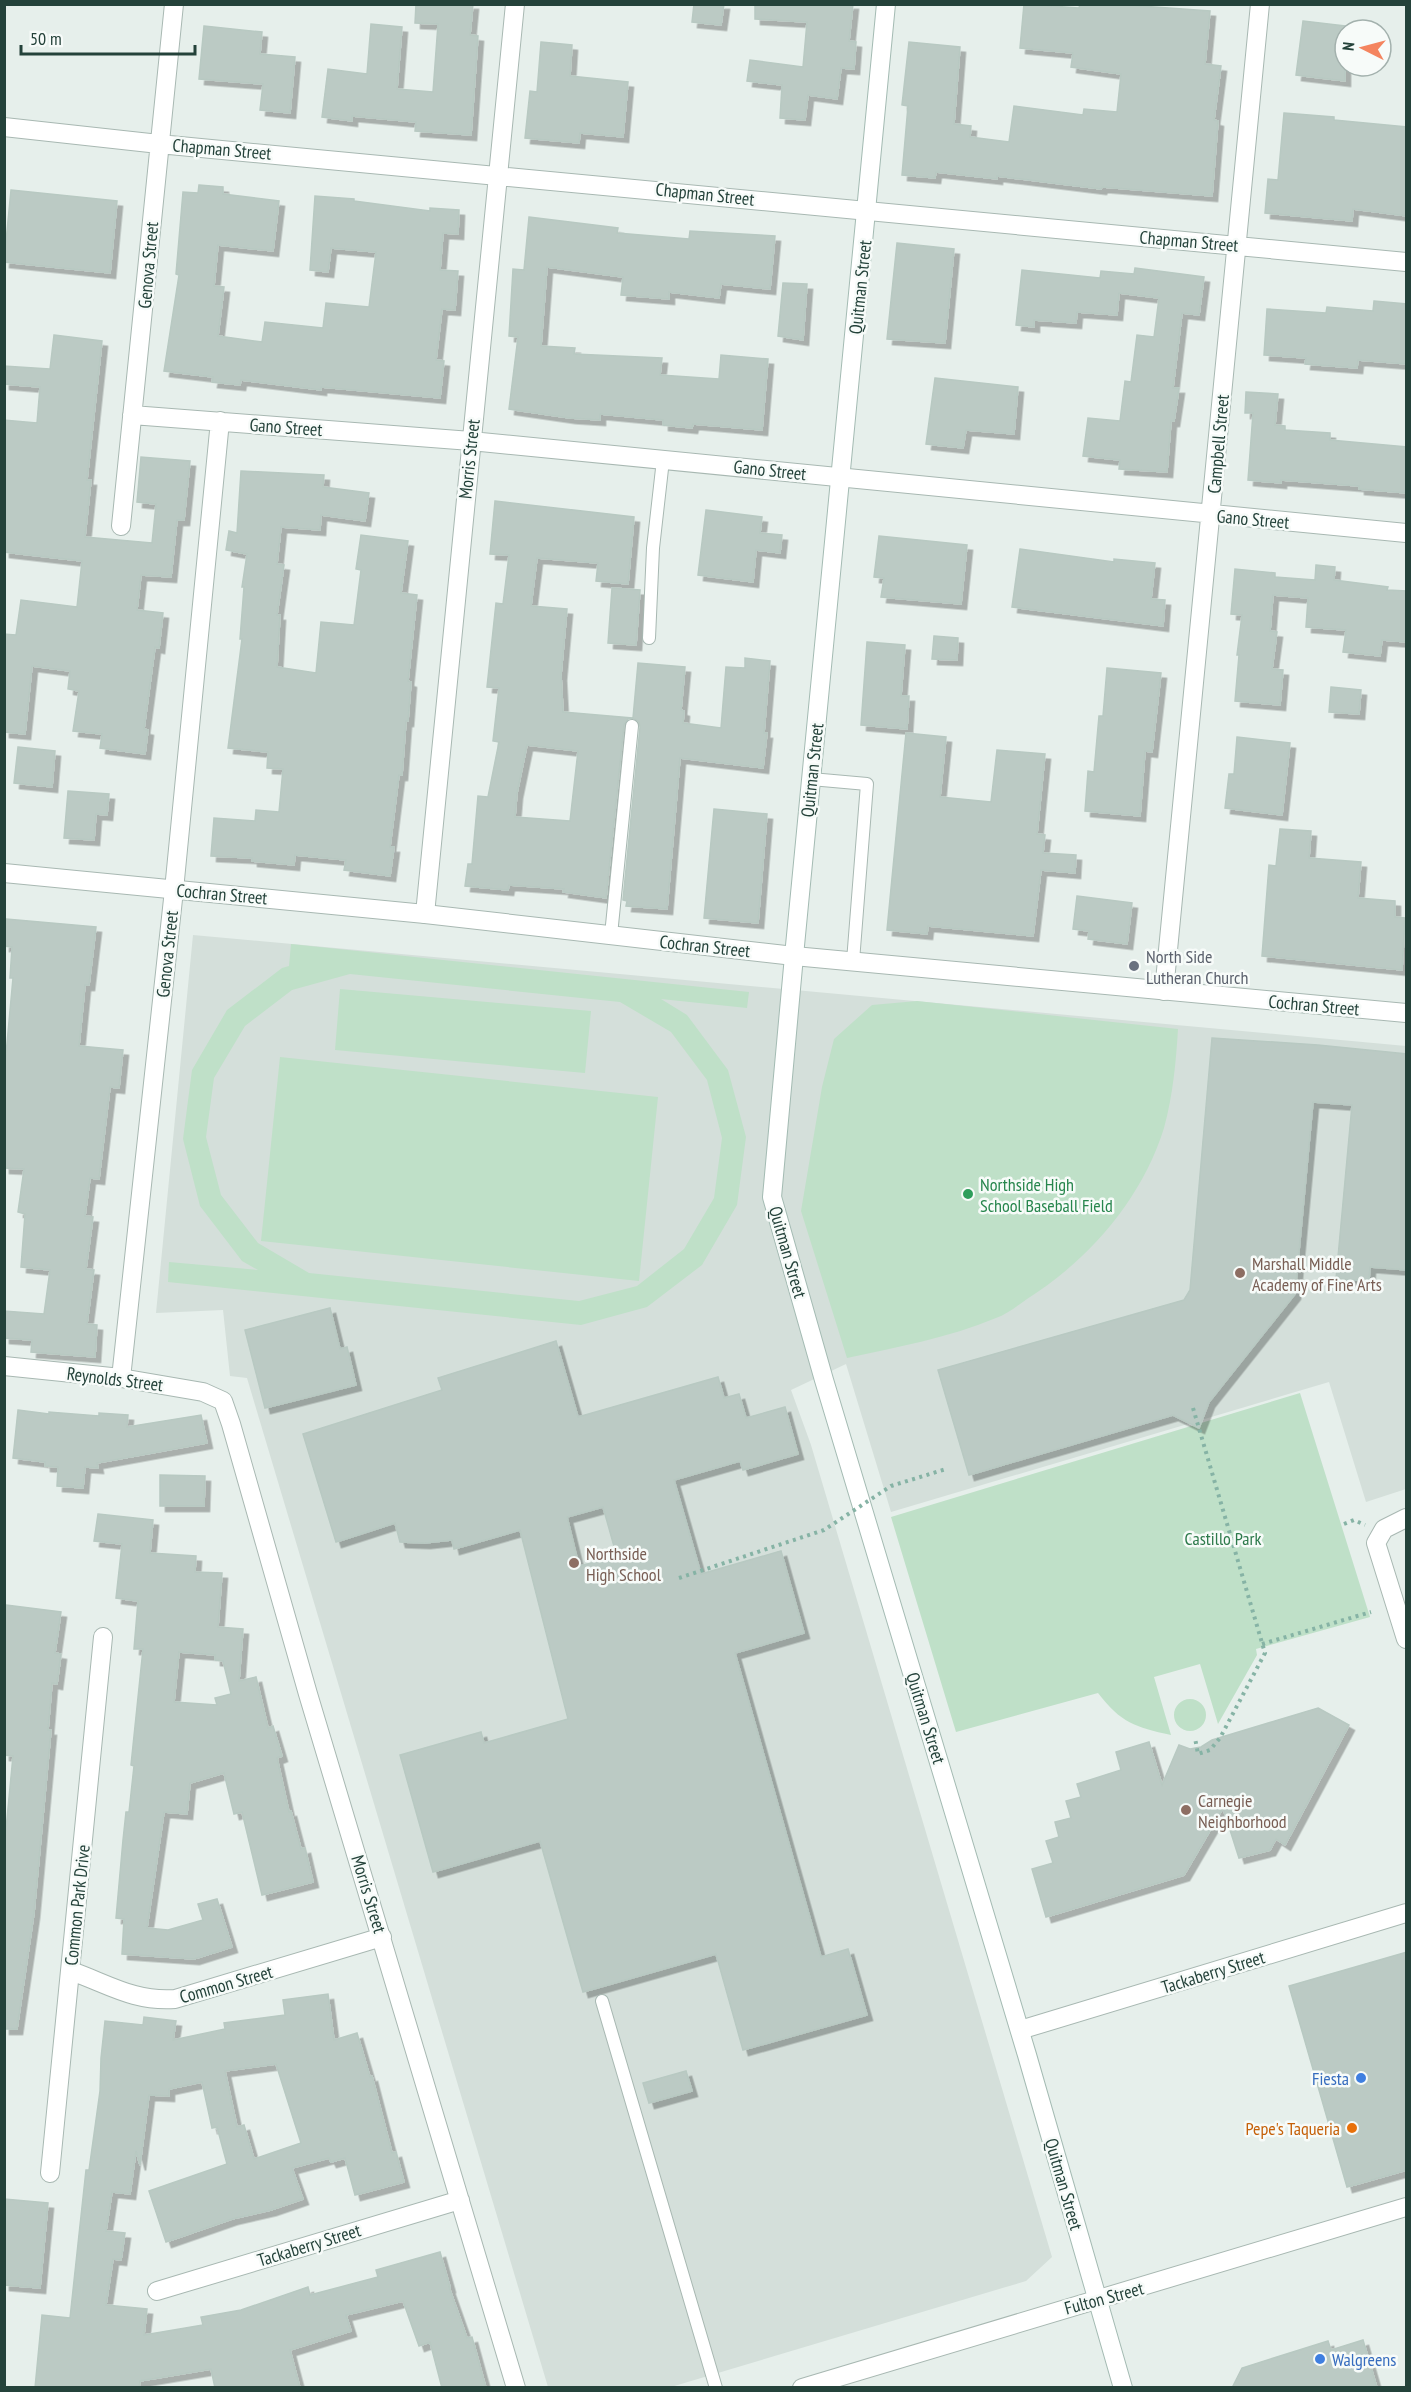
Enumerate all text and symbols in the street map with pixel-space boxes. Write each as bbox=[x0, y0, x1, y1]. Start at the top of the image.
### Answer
scale bar bbox=[21, 18, 195, 56]
north arrow bbox=[1333, 18, 1393, 78]
text: 50 m bbox=[30, 27, 62, 50]
text: N bbox=[1338, 41, 1358, 52]
street label: Chapman Street bbox=[172, 133, 272, 165]
street label: Chapman Street bbox=[655, 177, 756, 211]
street label: Genova Street bbox=[133, 221, 163, 309]
street label: Chapman Street bbox=[1139, 225, 1239, 257]
street label: Quitman Street bbox=[844, 239, 876, 335]
street label: Campbell Street bbox=[1202, 393, 1234, 495]
street label: Gano Street bbox=[249, 413, 323, 441]
street label: Morris Street bbox=[453, 418, 485, 500]
street label: Gano Street bbox=[733, 455, 807, 485]
street label: Gano Street bbox=[1216, 504, 1290, 534]
street label: Quitman Street bbox=[796, 722, 828, 818]
street label: Cochran Street bbox=[176, 879, 268, 909]
street label: Genova Street bbox=[151, 909, 183, 998]
street label: Cochran Street bbox=[659, 930, 751, 962]
place label: North Side Lutheran Church bbox=[1146, 945, 1248, 989]
marker: North Side Lutheran Church bbox=[1127, 959, 1141, 973]
street label: Cochran Street bbox=[1268, 990, 1360, 1020]
place label: Northside High School Baseball Field bbox=[980, 1173, 1113, 1217]
marker: Northside High School Baseball Field bbox=[961, 1187, 975, 1201]
street label: Quitman Street bbox=[764, 1203, 812, 1301]
place label: Marshall Middle Academy of Fine Arts bbox=[1252, 1252, 1382, 1296]
marker: Marshall Middle Academy of Fine Arts bbox=[1233, 1266, 1247, 1280]
street label: Reynolds Street bbox=[66, 1362, 164, 1396]
park label: Castillo Park bbox=[1185, 1527, 1261, 1550]
place label: Northside High School bbox=[586, 1542, 662, 1586]
marker: Northside High School bbox=[567, 1556, 581, 1570]
street label: Quitman Street bbox=[901, 1669, 951, 1767]
place label: Carnegie Neighborhood bbox=[1198, 1789, 1287, 1833]
marker: Carnegie Neighborhood bbox=[1179, 1803, 1193, 1817]
street label: Common Park Drive bbox=[59, 1843, 95, 1967]
street label: Morris Street bbox=[346, 1852, 392, 1936]
street label: Tackaberry Street bbox=[1159, 1945, 1267, 1999]
street label: Common Street bbox=[177, 1960, 275, 2008]
place label: Fiesta bbox=[1312, 2067, 1349, 2090]
marker: Fiesta bbox=[1354, 2071, 1368, 2085]
place label: Pepe's Taqueria bbox=[1245, 2117, 1340, 2140]
marker: Pepe's Taqueria bbox=[1345, 2121, 1359, 2135]
street label: Quitman Street bbox=[1040, 2135, 1088, 2233]
street label: Tackaberry Street bbox=[255, 2218, 363, 2272]
street label: Fulton Street bbox=[1062, 2276, 1146, 2320]
place label: Walgreens bbox=[1332, 2348, 1396, 2371]
marker: Walgreens bbox=[1313, 2352, 1327, 2366]

